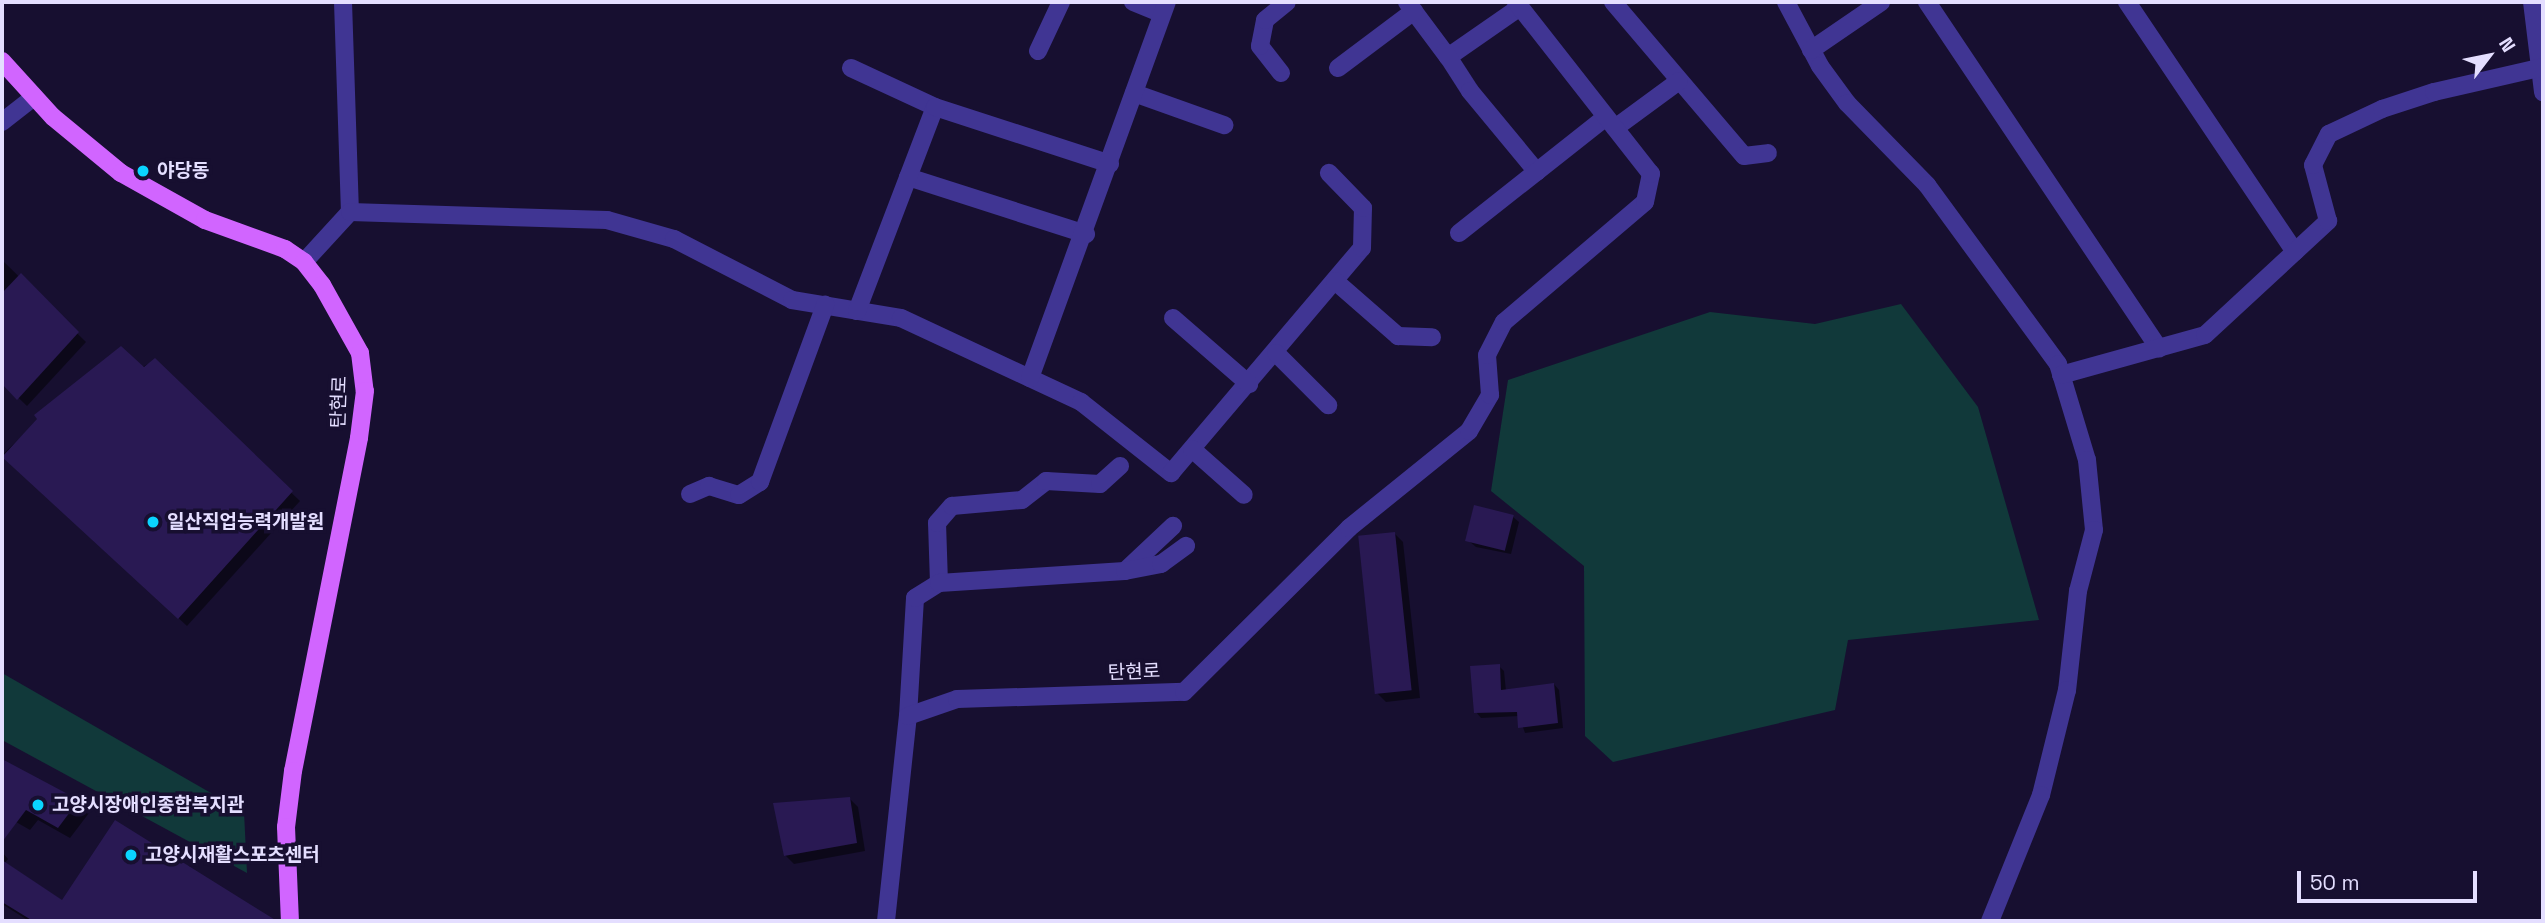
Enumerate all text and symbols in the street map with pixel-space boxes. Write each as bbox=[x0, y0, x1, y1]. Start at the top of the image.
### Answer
north arrow bbox=[2454, 21, 2524, 91]
text: N bbox=[2493, 33, 2521, 57]
place label: 야당동 bbox=[157, 160, 209, 182]
marker: 야당동 bbox=[135, 163, 151, 179]
street label: 탄현로 bbox=[327, 375, 351, 429]
place label: 일산직업능력개발원 bbox=[167, 511, 324, 533]
marker: 일산직업능력개발원 bbox=[145, 514, 161, 530]
street label: 탄현로 bbox=[1107, 660, 1161, 684]
place label: 고양시장애인종합복지관 bbox=[52, 794, 244, 816]
marker: 고양시장애인종합복지관 bbox=[30, 797, 46, 813]
place label: 고양시재활스포츠센터 bbox=[145, 844, 320, 866]
marker: 고양시재활스포츠센터 bbox=[123, 847, 139, 863]
scale bar bbox=[2300, 856, 2480, 900]
text: 50 m bbox=[2310, 869, 2360, 896]

